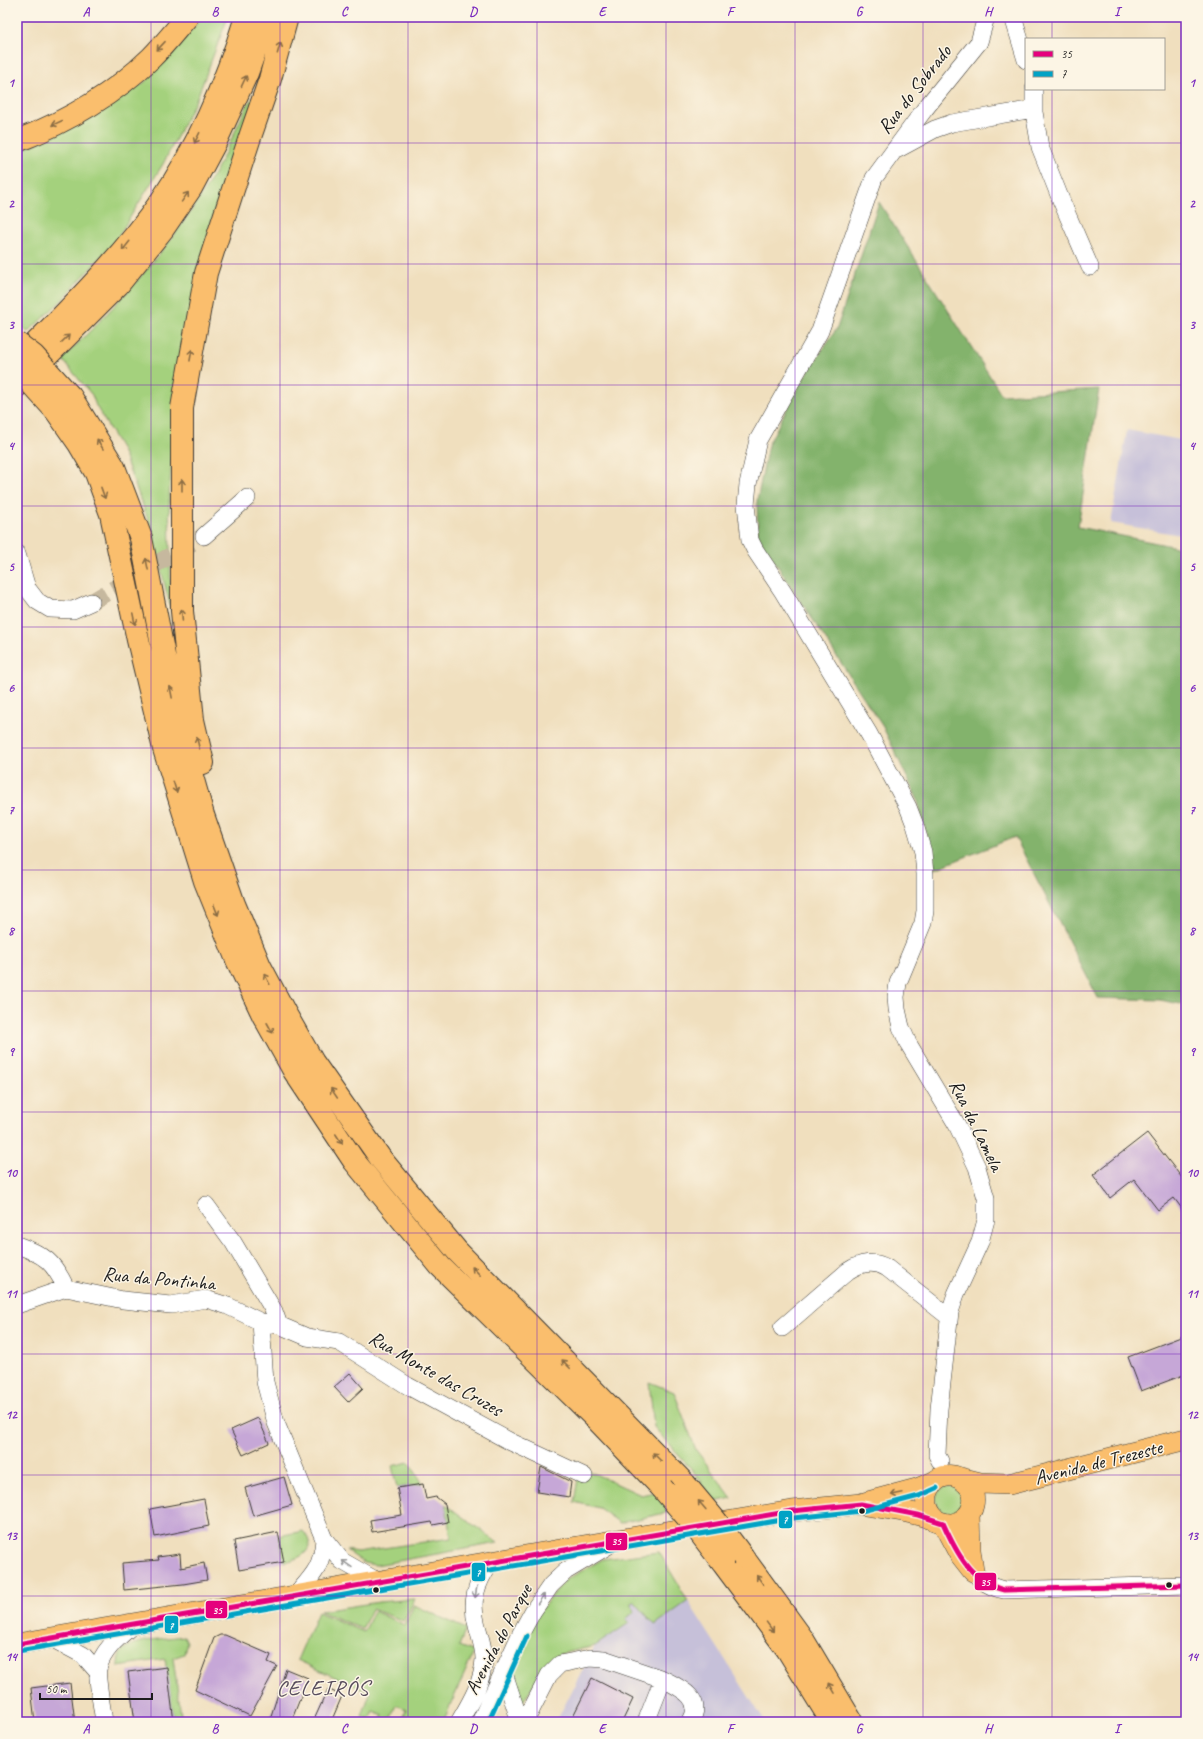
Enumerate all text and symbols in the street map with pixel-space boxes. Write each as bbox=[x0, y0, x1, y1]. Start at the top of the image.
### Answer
text: A bbox=[83, 4, 91, 20]
text: B bbox=[212, 4, 220, 20]
text: C bbox=[341, 4, 349, 20]
text: D bbox=[469, 4, 478, 20]
text: E bbox=[599, 4, 608, 20]
text: F bbox=[727, 4, 736, 20]
text: G bbox=[856, 4, 864, 20]
text: H bbox=[984, 4, 994, 20]
text: I bbox=[1114, 4, 1123, 20]
legend bbox=[1025, 38, 1165, 90]
street label: Rua do Sobrado bbox=[872, 39, 957, 139]
one-way arrow bbox=[157, 41, 166, 51]
one-way arrow bbox=[276, 42, 283, 55]
text: 35 bbox=[1061, 46, 1072, 62]
text: 7 bbox=[1061, 66, 1067, 82]
text: 1 bbox=[8, 75, 16, 91]
one-way arrow bbox=[241, 75, 248, 87]
text: 1 bbox=[1189, 75, 1197, 91]
one-way arrow bbox=[52, 120, 64, 127]
one-way arrow bbox=[193, 132, 200, 144]
one-way arrow bbox=[181, 191, 189, 202]
text: 2 bbox=[8, 196, 15, 212]
text: 2 bbox=[1189, 196, 1196, 212]
one-way arrow bbox=[121, 241, 130, 251]
text: 3 bbox=[8, 317, 15, 333]
text: 3 bbox=[1189, 317, 1196, 333]
one-way arrow bbox=[60, 334, 70, 344]
one-way arrow bbox=[187, 349, 195, 362]
text: 4 bbox=[8, 438, 16, 454]
one-way arrow bbox=[96, 438, 104, 450]
text: 4 bbox=[1189, 438, 1197, 454]
one-way arrow bbox=[178, 479, 186, 492]
one-way arrow bbox=[100, 487, 107, 500]
one-way arrow bbox=[142, 558, 150, 571]
text: 5 bbox=[8, 559, 15, 575]
text: 5 bbox=[1189, 559, 1196, 575]
one-way arrow bbox=[179, 609, 186, 622]
one-way arrow bbox=[130, 613, 138, 626]
text: 6 bbox=[8, 680, 15, 696]
text: 6 bbox=[1189, 680, 1196, 696]
one-way arrow bbox=[167, 686, 175, 699]
one-way arrow bbox=[194, 737, 202, 750]
one-way arrow bbox=[172, 780, 179, 793]
text: 7 bbox=[8, 802, 15, 818]
text: 7 bbox=[1189, 802, 1196, 818]
one-way arrow bbox=[213, 903, 221, 915]
text: 8 bbox=[8, 923, 16, 939]
text: 8 bbox=[1189, 923, 1197, 939]
one-way arrow bbox=[263, 973, 270, 985]
one-way arrow bbox=[267, 1022, 275, 1034]
text: 9 bbox=[8, 1044, 15, 1060]
text: 9 bbox=[1189, 1044, 1196, 1060]
street label: Rua da Lamela bbox=[944, 1075, 1010, 1177]
one-way arrow bbox=[330, 1088, 338, 1099]
one-way arrow bbox=[335, 1133, 343, 1144]
text: 10 bbox=[5, 1165, 18, 1181]
text: 10 bbox=[1186, 1165, 1199, 1181]
street label: Rua da Pontinha bbox=[102, 1261, 218, 1296]
one-way arrow bbox=[471, 1266, 480, 1276]
text: 11 bbox=[5, 1286, 19, 1302]
text: 11 bbox=[1186, 1286, 1200, 1302]
street label: Rua Monte das Cruzes bbox=[365, 1325, 509, 1423]
one-way arrow bbox=[561, 1359, 571, 1369]
text: 12 bbox=[5, 1407, 18, 1423]
text: 12 bbox=[1186, 1407, 1199, 1423]
street label: Avenida de Trezeste bbox=[1032, 1434, 1166, 1490]
one-way arrow bbox=[652, 1452, 662, 1461]
one-way arrow bbox=[891, 1490, 904, 1498]
one-way arrow bbox=[698, 1499, 707, 1510]
unlabelled marker bbox=[857, 1506, 867, 1516]
line badge: 7 bbox=[778, 1510, 793, 1529]
text: 7 bbox=[783, 1512, 789, 1526]
text: 13 bbox=[5, 1528, 18, 1544]
text: 13 bbox=[1186, 1528, 1199, 1544]
line badge: 35 bbox=[605, 1532, 628, 1551]
text: 35 bbox=[611, 1534, 622, 1548]
one-way arrow bbox=[342, 1560, 353, 1568]
line badge: 7 bbox=[471, 1562, 486, 1582]
text: 7 bbox=[476, 1565, 482, 1579]
line badge: 35 bbox=[974, 1572, 997, 1591]
one-way arrow bbox=[756, 1575, 764, 1586]
text: 35 bbox=[980, 1575, 991, 1589]
street label: Avenida do Parque bbox=[459, 1578, 539, 1699]
unlabelled marker bbox=[1164, 1580, 1174, 1590]
unlabelled marker bbox=[371, 1585, 381, 1595]
one-way arrow bbox=[472, 1586, 480, 1599]
one-way arrow bbox=[537, 1594, 545, 1605]
line badge: 35 bbox=[205, 1600, 228, 1619]
text: 35 bbox=[212, 1603, 223, 1617]
line badge: 7 bbox=[164, 1615, 179, 1634]
text: 7 bbox=[169, 1618, 175, 1632]
one-way arrow bbox=[766, 1621, 775, 1632]
text: 14 bbox=[5, 1649, 19, 1665]
text: 14 bbox=[1186, 1649, 1200, 1665]
district label: CELEIRÓS bbox=[277, 1674, 373, 1702]
scale bar bbox=[40, 1675, 152, 1701]
text: 50 m bbox=[46, 1681, 68, 1697]
one-way arrow bbox=[827, 1682, 835, 1694]
text: A bbox=[83, 1721, 91, 1737]
text: B bbox=[212, 1721, 220, 1737]
text: C bbox=[341, 1721, 349, 1737]
text: D bbox=[469, 1721, 478, 1737]
text: E bbox=[599, 1721, 608, 1737]
text: F bbox=[727, 1721, 736, 1737]
text: G bbox=[856, 1721, 864, 1737]
text: H bbox=[984, 1721, 994, 1737]
text: I bbox=[1114, 1721, 1123, 1737]

